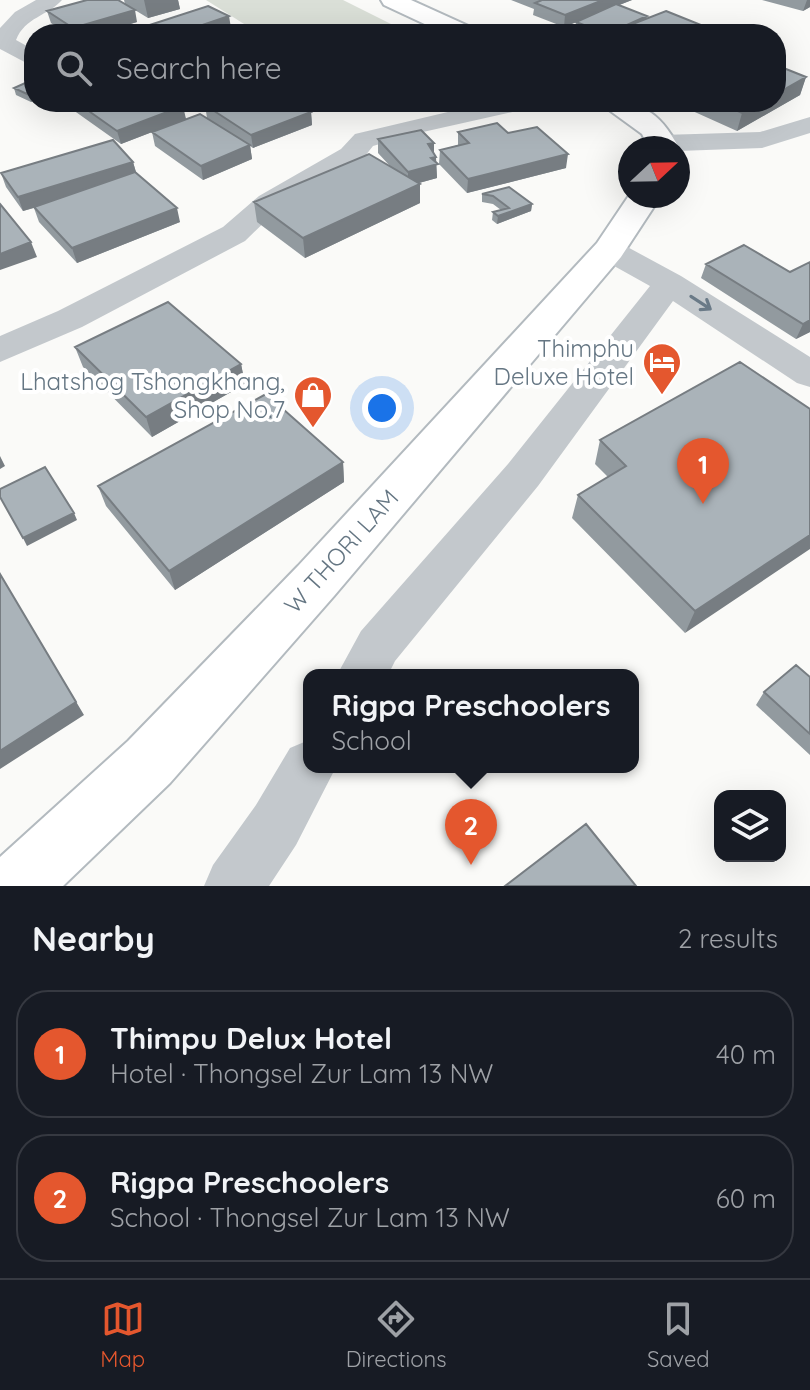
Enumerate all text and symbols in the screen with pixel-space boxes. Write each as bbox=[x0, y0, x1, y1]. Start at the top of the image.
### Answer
search box bbox=[24, 24, 786, 112]
icon: search bbox=[52, 46, 96, 90]
text: Search here bbox=[116, 49, 282, 87]
north arrow bbox=[618, 136, 690, 208]
one-way arrow bbox=[689, 295, 711, 312]
place label: Thimphu Deluxe Hotel bbox=[494, 333, 634, 391]
hotel icon: Thimphu Deluxe Hotel bbox=[641, 341, 683, 396]
place label: Lhatshog Tshongkhang, Shop No.7 bbox=[20, 366, 285, 424]
shop icon: Lhatshog Tshongkhang, Shop No.7 bbox=[292, 374, 334, 429]
your location bbox=[362, 388, 402, 428]
pin: 1 bbox=[677, 438, 729, 504]
street label: W THORI LAM bbox=[277, 483, 405, 619]
popup bbox=[303, 669, 639, 773]
text: Rigpa Preschoolers bbox=[331, 686, 611, 724]
text: School bbox=[331, 724, 412, 757]
map controls bbox=[714, 790, 786, 862]
button: layers bbox=[714, 790, 786, 862]
pin: 2 bbox=[445, 799, 497, 865]
text: Nearby bbox=[32, 917, 155, 960]
text: 2 results bbox=[678, 922, 778, 955]
text: Thimpu Delux Hotel bbox=[110, 1019, 392, 1057]
text: 1 bbox=[55, 1038, 65, 1071]
text: 40 m bbox=[716, 1038, 776, 1071]
text: Hotel · Thongsel Zur Lam 13 NW bbox=[110, 1057, 493, 1090]
text: Rigpa Preschoolers bbox=[110, 1163, 389, 1201]
text: 2 bbox=[53, 1182, 67, 1215]
text: 60 m bbox=[716, 1182, 776, 1215]
text: School · Thongsel Zur Lam 13 NW bbox=[110, 1201, 510, 1234]
tab: Map bbox=[100, 1297, 145, 1373]
tab: Directions bbox=[346, 1297, 446, 1373]
tab: Saved bbox=[647, 1297, 710, 1373]

